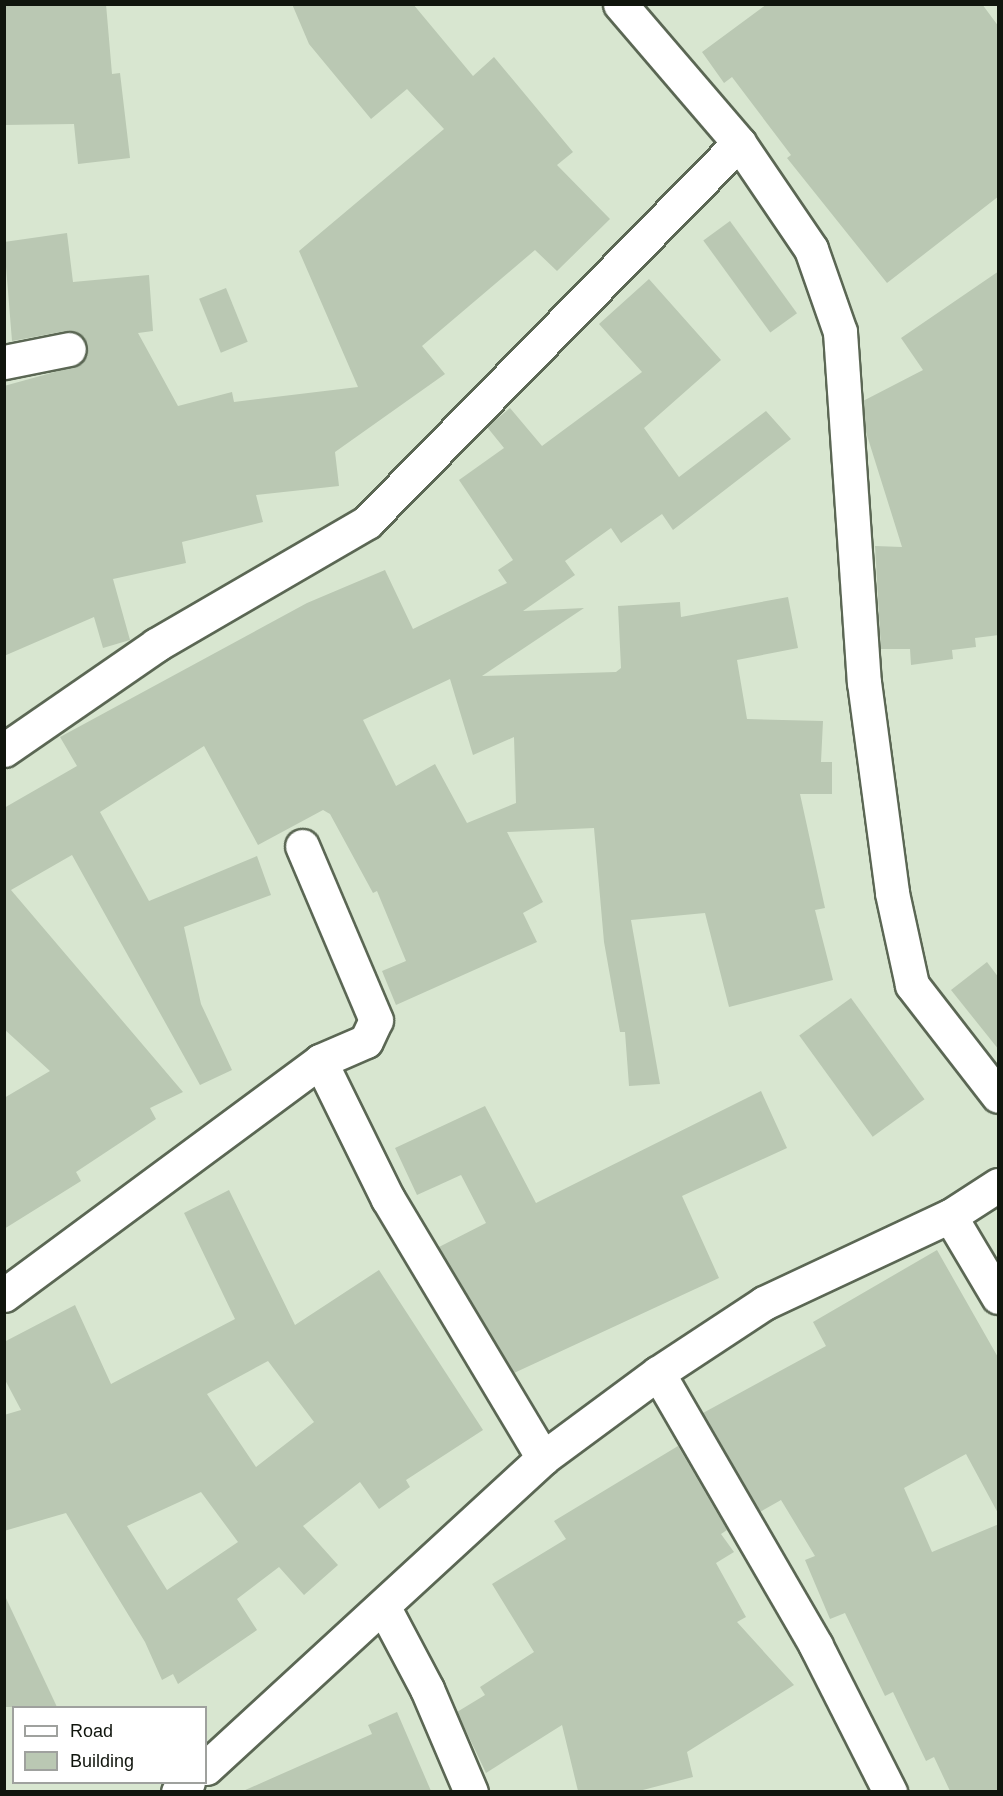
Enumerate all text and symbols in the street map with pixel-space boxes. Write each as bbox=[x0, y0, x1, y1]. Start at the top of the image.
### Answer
legend bbox=[12, 1706, 207, 1784]
text: Road bbox=[70, 1721, 113, 1741]
text: Building bbox=[70, 1751, 134, 1771]

